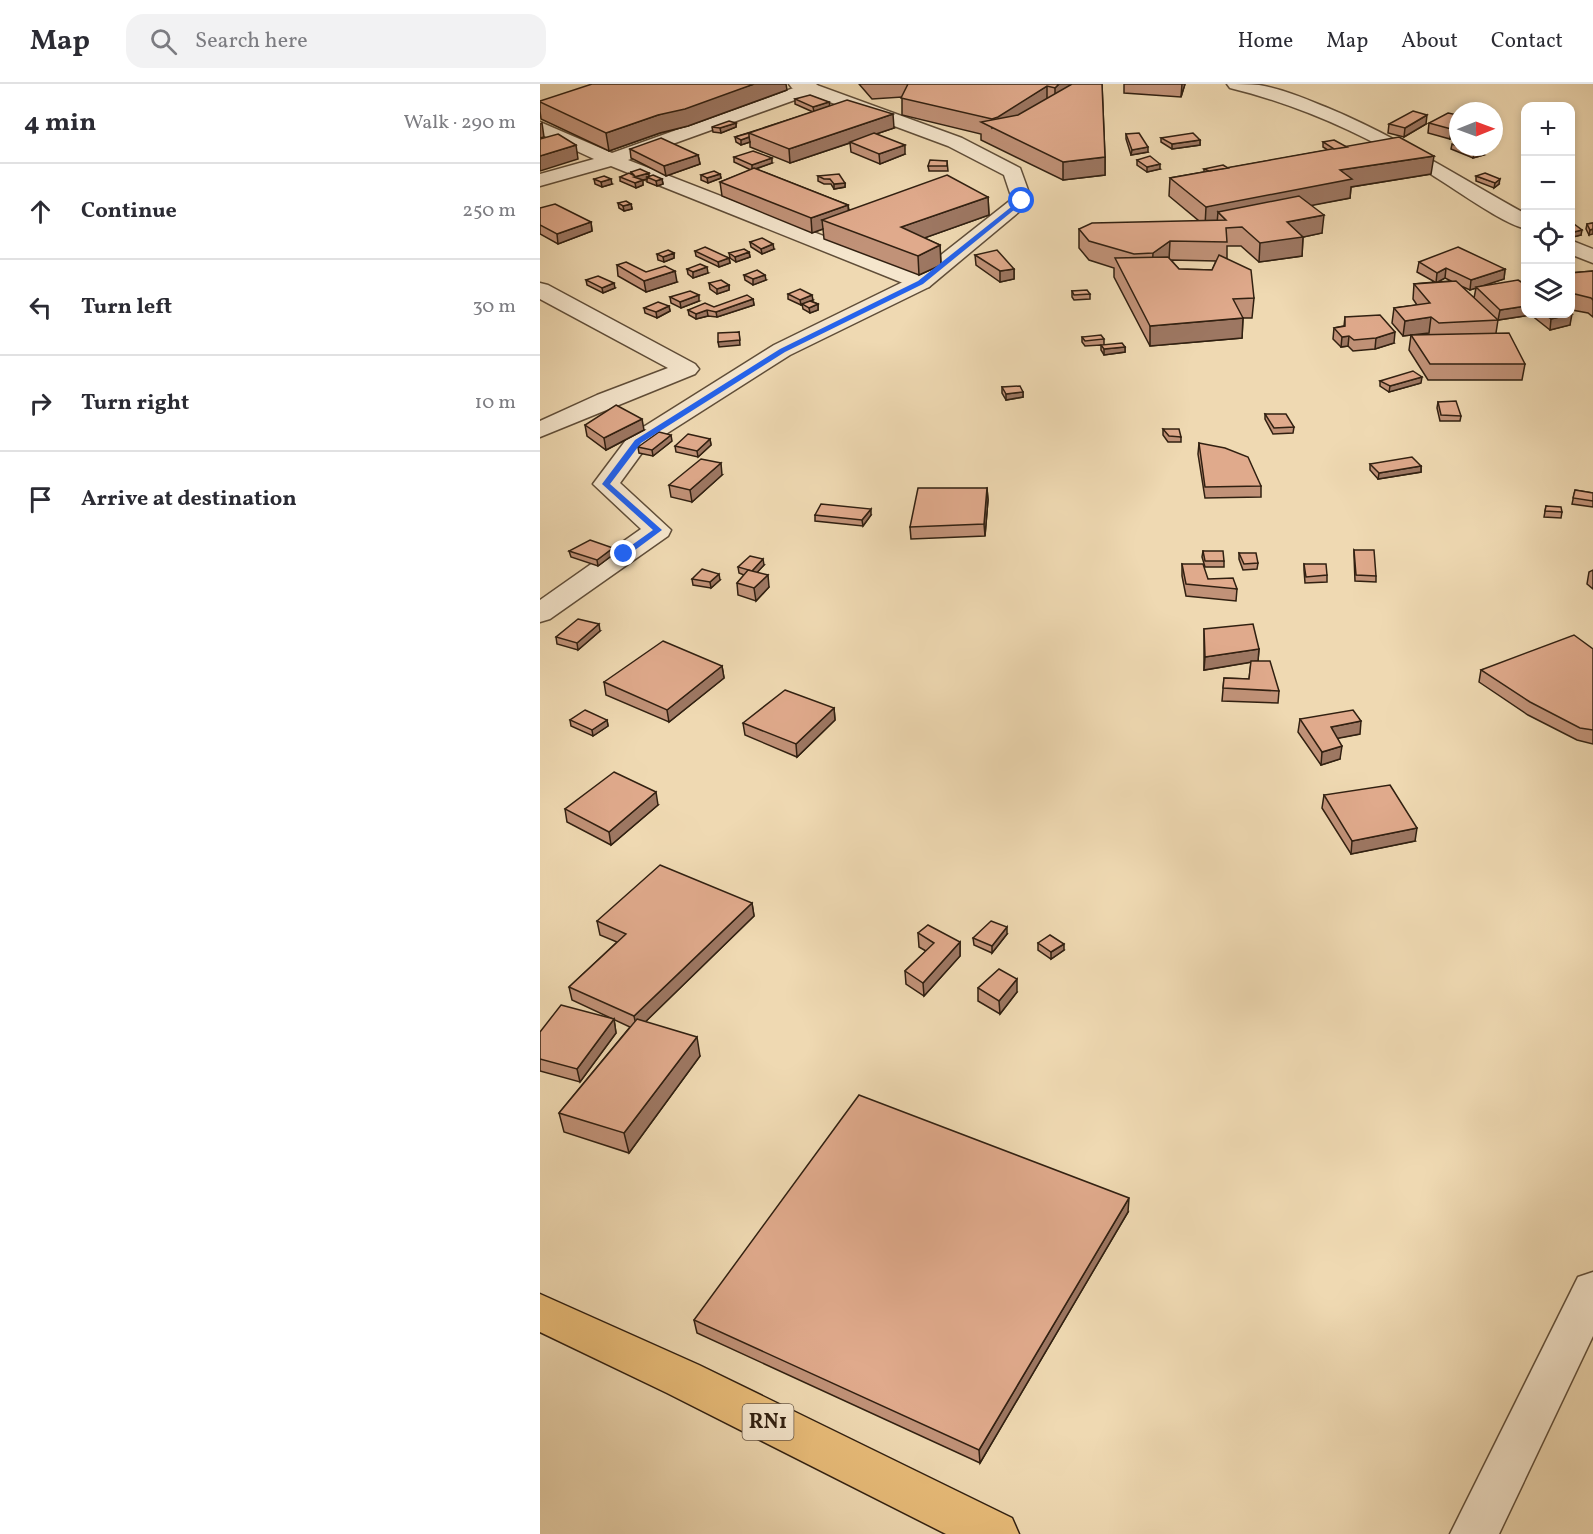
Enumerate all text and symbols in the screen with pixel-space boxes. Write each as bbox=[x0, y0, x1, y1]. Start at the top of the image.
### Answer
search box bbox=[126, 14, 546, 68]
text: Map bbox=[30, 22, 90, 61]
icon: search bbox=[147, 25, 180, 58]
text: Search here bbox=[195, 26, 308, 57]
text: Home bbox=[1238, 27, 1293, 56]
text: Map bbox=[1326, 27, 1368, 56]
text: About bbox=[1401, 27, 1458, 56]
text: Contact bbox=[1491, 27, 1563, 56]
north arrow bbox=[1449, 102, 1503, 156]
map controls bbox=[1521, 102, 1575, 318]
button: + bbox=[1521, 102, 1575, 156]
text: 4 min bbox=[24, 105, 96, 141]
text: Walk · 290 m bbox=[404, 109, 516, 137]
button: − bbox=[1521, 156, 1575, 210]
route start bbox=[1008, 187, 1034, 213]
icon: ahead bbox=[24, 195, 57, 228]
text: Continue bbox=[81, 196, 177, 227]
text: 250 m bbox=[462, 197, 516, 225]
button: locate bbox=[1521, 210, 1575, 264]
button: layers bbox=[1521, 264, 1575, 318]
icon: left bbox=[24, 291, 57, 324]
text: Turn left bbox=[81, 292, 172, 323]
text: 30 m bbox=[472, 293, 516, 321]
icon: right bbox=[24, 387, 57, 420]
text: Turn right bbox=[81, 388, 189, 419]
text: 10 m bbox=[475, 389, 516, 417]
icon: arrive bbox=[24, 483, 57, 516]
text: Arrive at destination bbox=[81, 484, 297, 515]
route end bbox=[610, 540, 636, 566]
road number: RN1 bbox=[742, 1404, 794, 1440]

